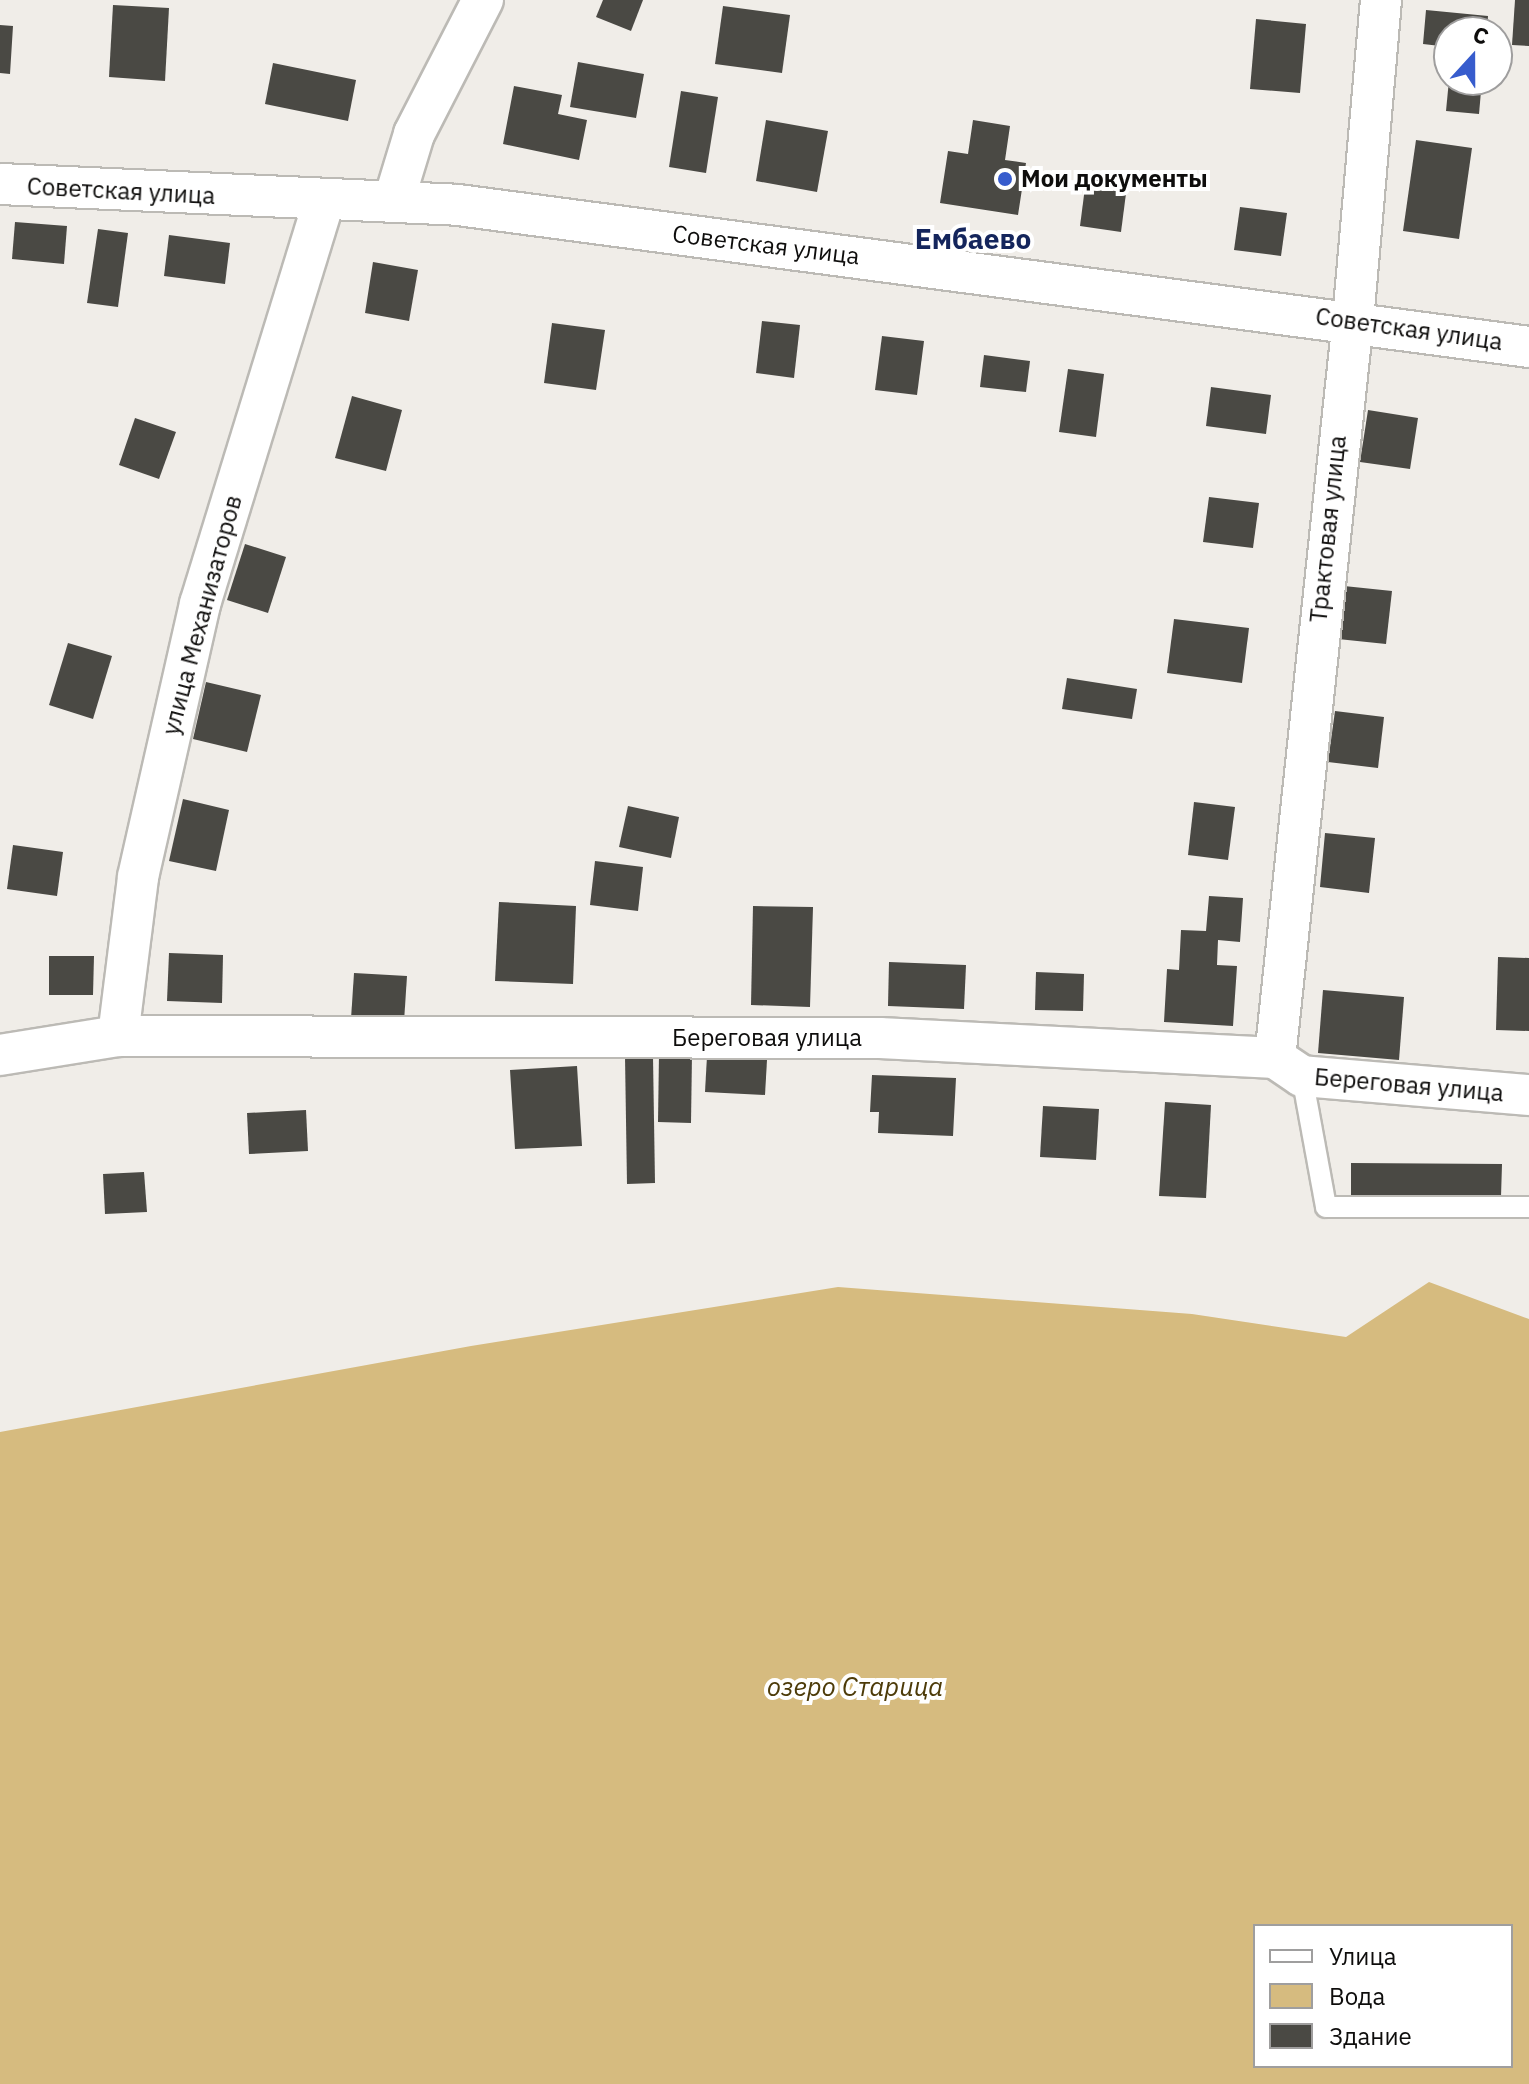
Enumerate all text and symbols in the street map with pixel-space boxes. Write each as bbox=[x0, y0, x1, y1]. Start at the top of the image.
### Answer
north arrow bbox=[1433, 16, 1513, 96]
text: С bbox=[1469, 19, 1493, 51]
place label: Мои документы bbox=[1021, 165, 1208, 193]
marker: Мои документы bbox=[996, 170, 1014, 188]
street label: Советская улица bbox=[26, 172, 216, 210]
street label: Советская улица bbox=[671, 219, 861, 271]
district label: Ембаево bbox=[915, 222, 1031, 256]
street label: Советская улица bbox=[1314, 302, 1504, 356]
street label: Трактовая улица bbox=[1304, 434, 1352, 624]
street label: улица Механизаторов bbox=[156, 492, 248, 738]
street label: Береговая улица bbox=[672, 1024, 862, 1052]
street label: Береговая улица bbox=[1313, 1062, 1505, 1108]
water label: озеро Старица bbox=[767, 1671, 943, 1703]
legend bbox=[1253, 1924, 1513, 2068]
text: Улица bbox=[1329, 1940, 1397, 1972]
text: Вода bbox=[1329, 1980, 1385, 2012]
text: Здание bbox=[1329, 2020, 1412, 2052]

